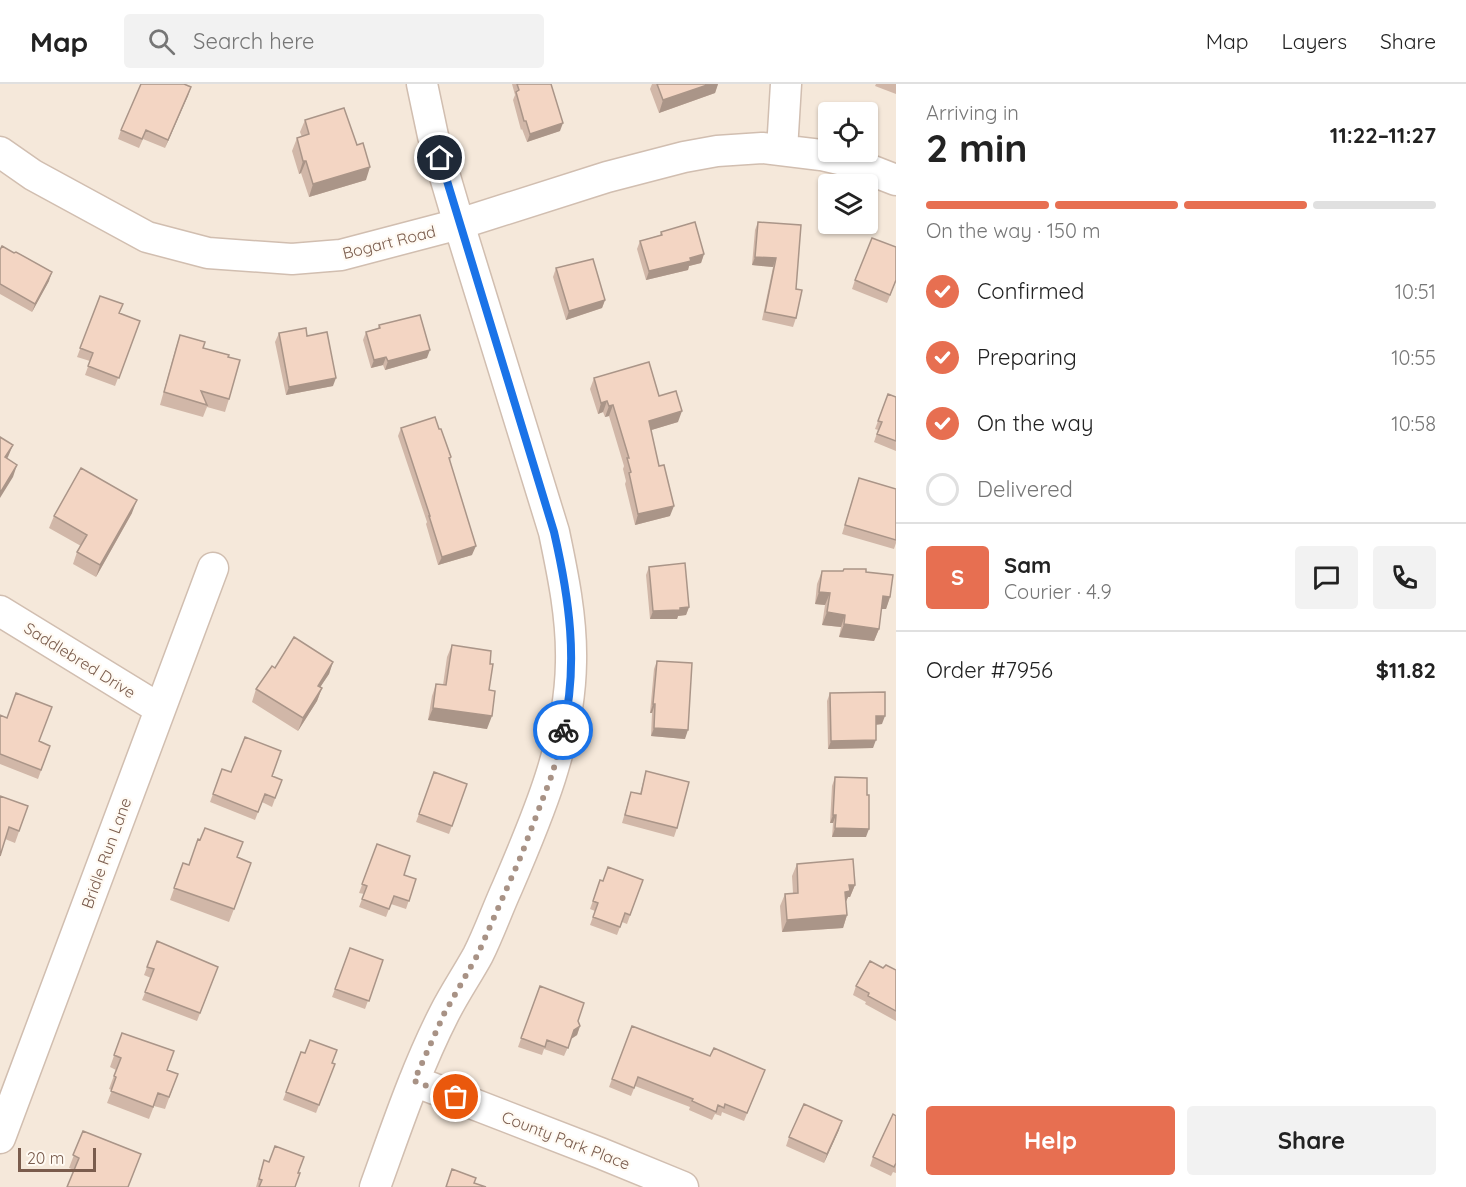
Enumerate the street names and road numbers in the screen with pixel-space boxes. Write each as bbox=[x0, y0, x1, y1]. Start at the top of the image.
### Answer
street label: Bogart Road bbox=[340, 221, 438, 263]
street label: Saddlebred Drive bbox=[21, 618, 139, 702]
street label: Bridle Run Lane bbox=[77, 795, 135, 911]
street label: County Park Place bbox=[499, 1106, 633, 1174]

